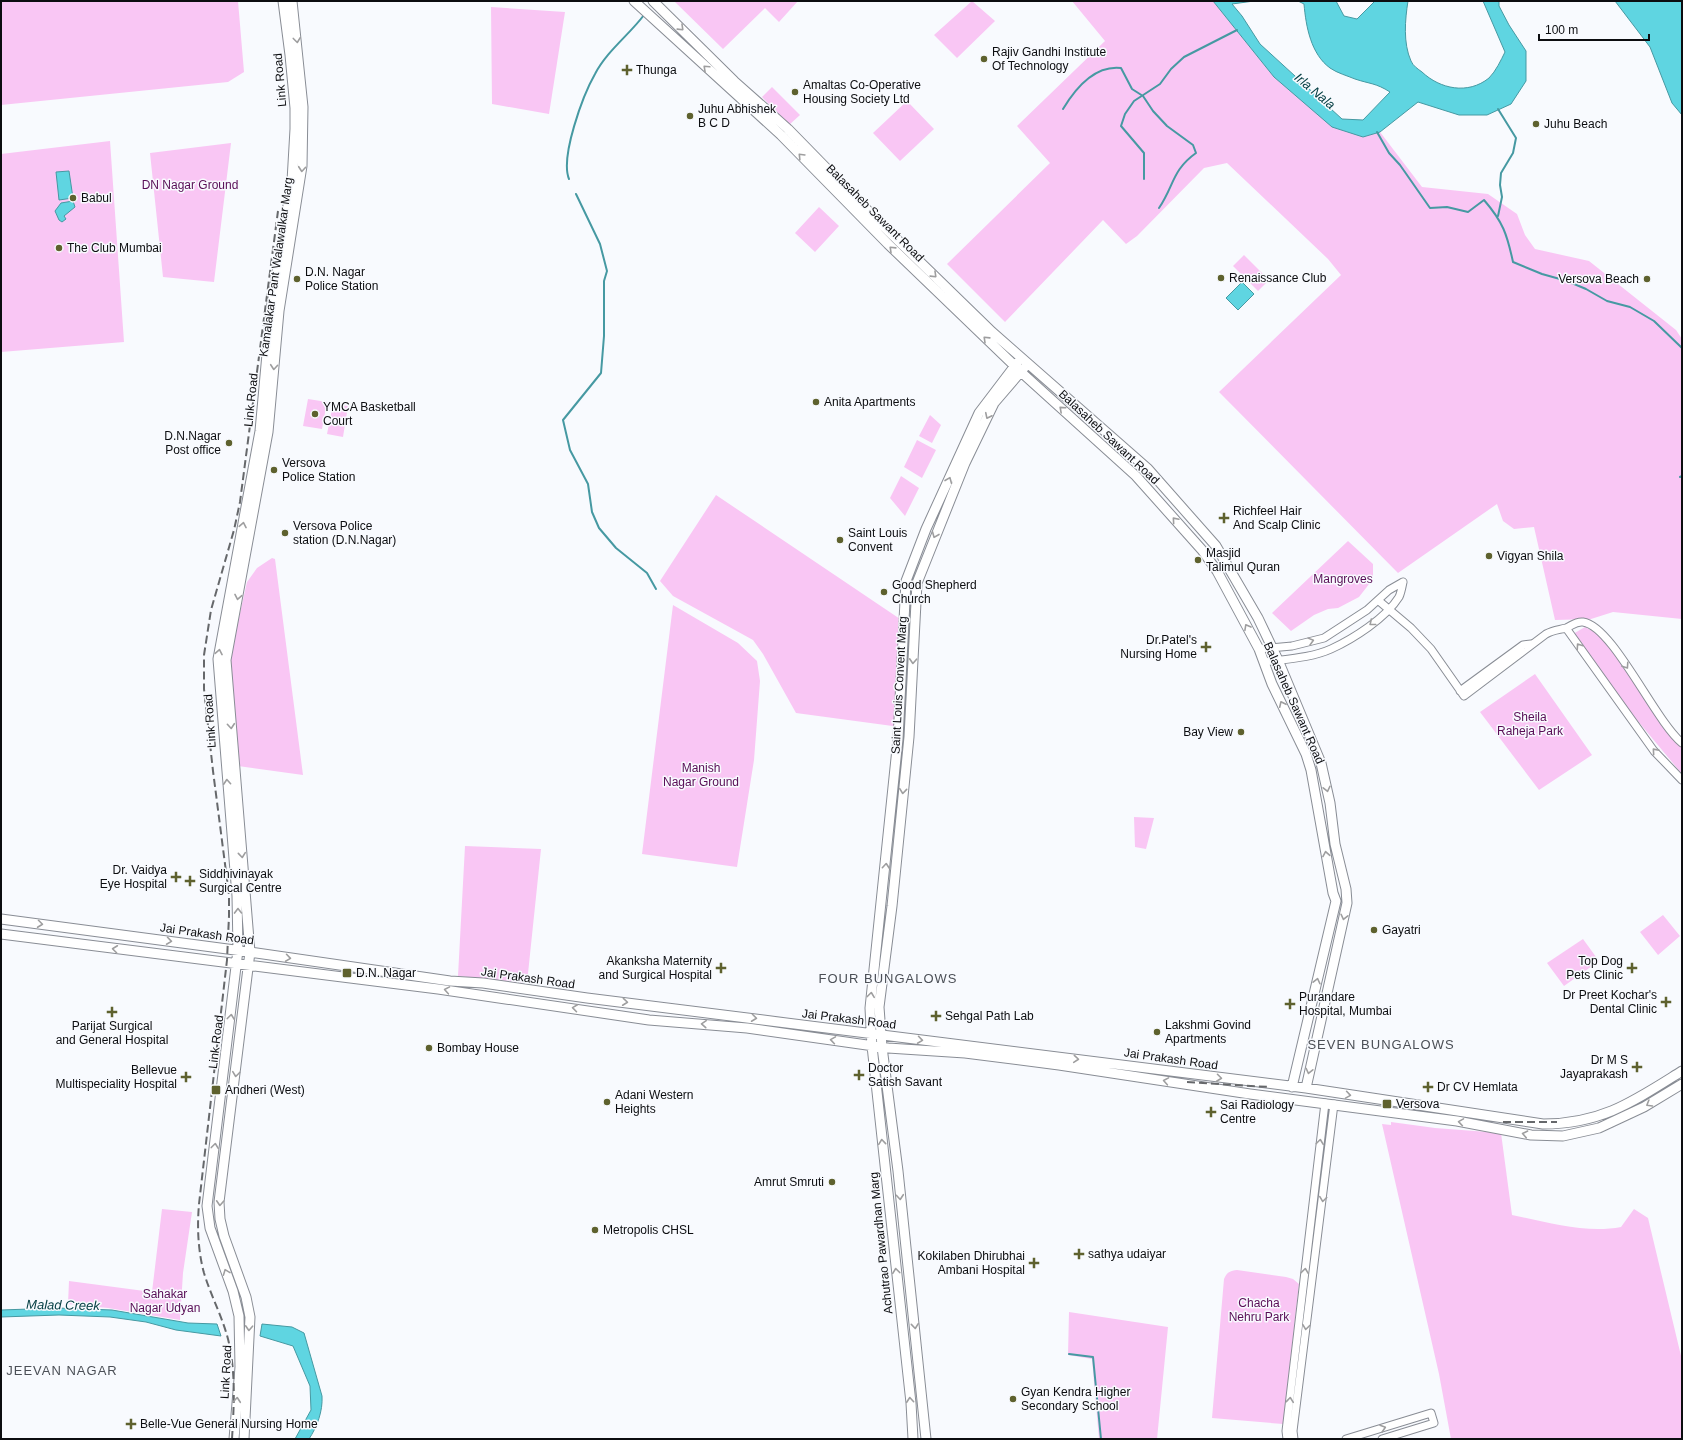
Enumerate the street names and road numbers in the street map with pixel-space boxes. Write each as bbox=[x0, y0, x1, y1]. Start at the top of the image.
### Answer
street label: Link Road bbox=[271, 52, 289, 108]
street label: Balasaheb Sawant Road bbox=[823, 161, 927, 265]
street label: Kamalakar Pant Walawalkar Marg bbox=[256, 176, 296, 358]
street label: Link Road bbox=[241, 372, 261, 428]
street label: Balasaheb Sawant Road bbox=[1056, 387, 1162, 487]
street label: Saint Louis Convent Marg bbox=[888, 616, 910, 754]
street label: Balasaheb Sawant Road bbox=[1261, 640, 1327, 766]
street label: Link Road bbox=[201, 694, 219, 748]
street label: Jai Prakash Road bbox=[159, 920, 255, 948]
street label: Jai Prakash Road bbox=[480, 964, 576, 992]
street label: Jai Prakash Road bbox=[801, 1006, 897, 1032]
street label: Link Road bbox=[206, 1014, 226, 1070]
street label: Jai Prakash Road bbox=[1123, 1045, 1219, 1073]
street label: Achutrao Pawardhan Marg bbox=[867, 1171, 895, 1315]
street label: Link Road bbox=[218, 1345, 234, 1399]

